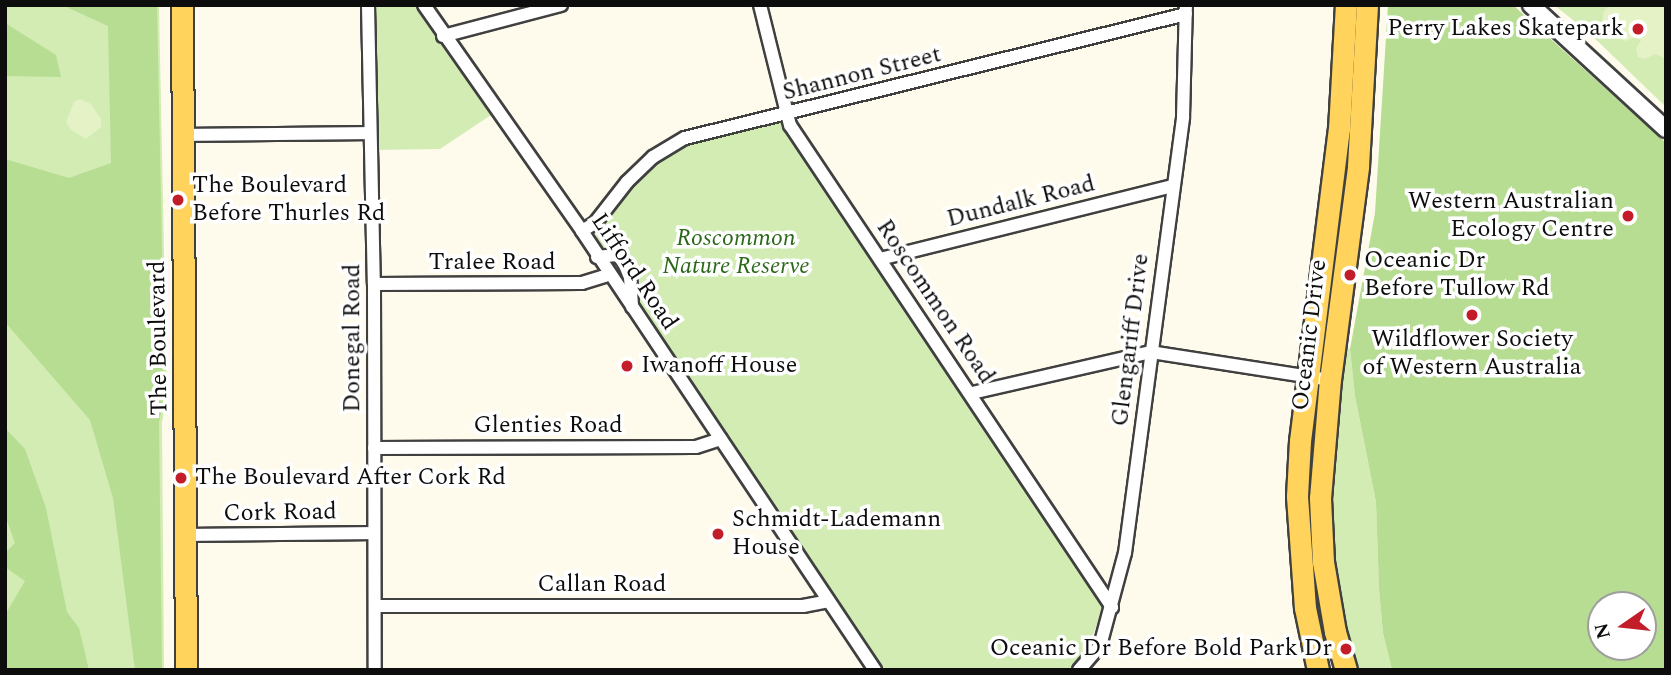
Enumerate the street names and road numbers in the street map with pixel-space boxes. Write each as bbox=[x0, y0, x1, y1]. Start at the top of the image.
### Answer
street label: Shannon Street bbox=[780, 40, 944, 108]
street label: Dundalk Road bbox=[944, 170, 1098, 234]
street label: Lifford Road bbox=[584, 208, 684, 336]
street label: Roscommon Road bbox=[869, 214, 1001, 390]
street label: Tralee Road bbox=[428, 249, 556, 277]
street label: Glengariff Drive bbox=[1106, 252, 1156, 428]
street label: Oceanic Drive bbox=[1286, 258, 1334, 412]
street label: The Boulevard bbox=[143, 260, 175, 416]
street label: Donegal Road bbox=[339, 264, 367, 412]
street label: Glenties Road bbox=[473, 412, 623, 440]
street label: Cork Road bbox=[223, 498, 337, 528]
street label: Callan Road bbox=[538, 571, 666, 599]

